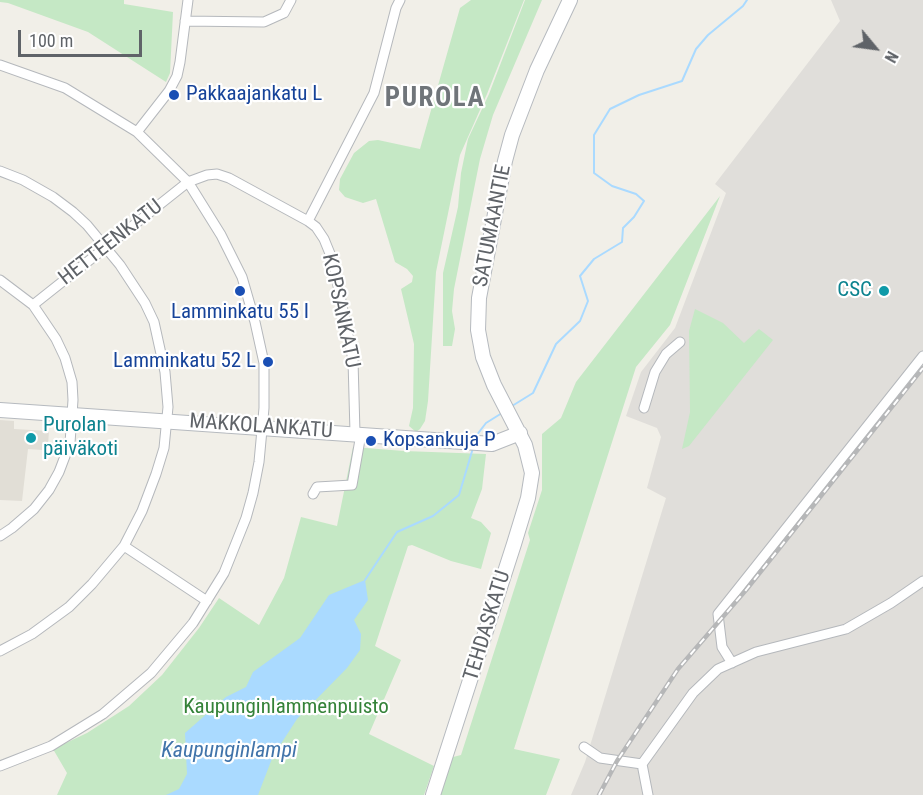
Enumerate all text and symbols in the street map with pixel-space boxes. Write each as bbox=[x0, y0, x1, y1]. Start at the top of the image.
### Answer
scale bar bbox=[21, 18, 146, 56]
north arrow bbox=[845, 18, 905, 78]
text: 100 m bbox=[29, 30, 73, 51]
text: N bbox=[881, 48, 902, 66]
place label: Pakkaajankatu L bbox=[186, 82, 322, 108]
district label: PUROLA bbox=[385, 83, 485, 115]
marker: Pakkaajankatu L bbox=[167, 88, 181, 102]
street label: SATUMAANTIE bbox=[469, 163, 517, 289]
street label: HETTEENKATU bbox=[54, 195, 168, 291]
street label: KOPSANKATU bbox=[316, 251, 364, 371]
place label: CSC bbox=[837, 278, 872, 304]
marker: Lamminkatu 55 I bbox=[233, 284, 247, 298]
marker: CSC bbox=[877, 284, 891, 298]
place label: Lamminkatu 55 I bbox=[171, 300, 309, 326]
place label: Lamminkatu 52 L bbox=[113, 349, 256, 375]
marker: Lamminkatu 52 L bbox=[261, 355, 275, 369]
street label: MAKKOLANKATU bbox=[188, 409, 334, 445]
place label: Purolan päiväkoti bbox=[43, 413, 118, 463]
place label: Kopsankuja P bbox=[383, 428, 496, 454]
marker: Purolan päiväkoti bbox=[24, 431, 38, 445]
marker: Kopsankuja P bbox=[364, 434, 378, 448]
street label: TEHDASKATU bbox=[459, 568, 517, 684]
park label: Kaupunginlammenpuisto bbox=[183, 695, 389, 721]
water label: Kaupunginlampi bbox=[161, 738, 297, 764]

